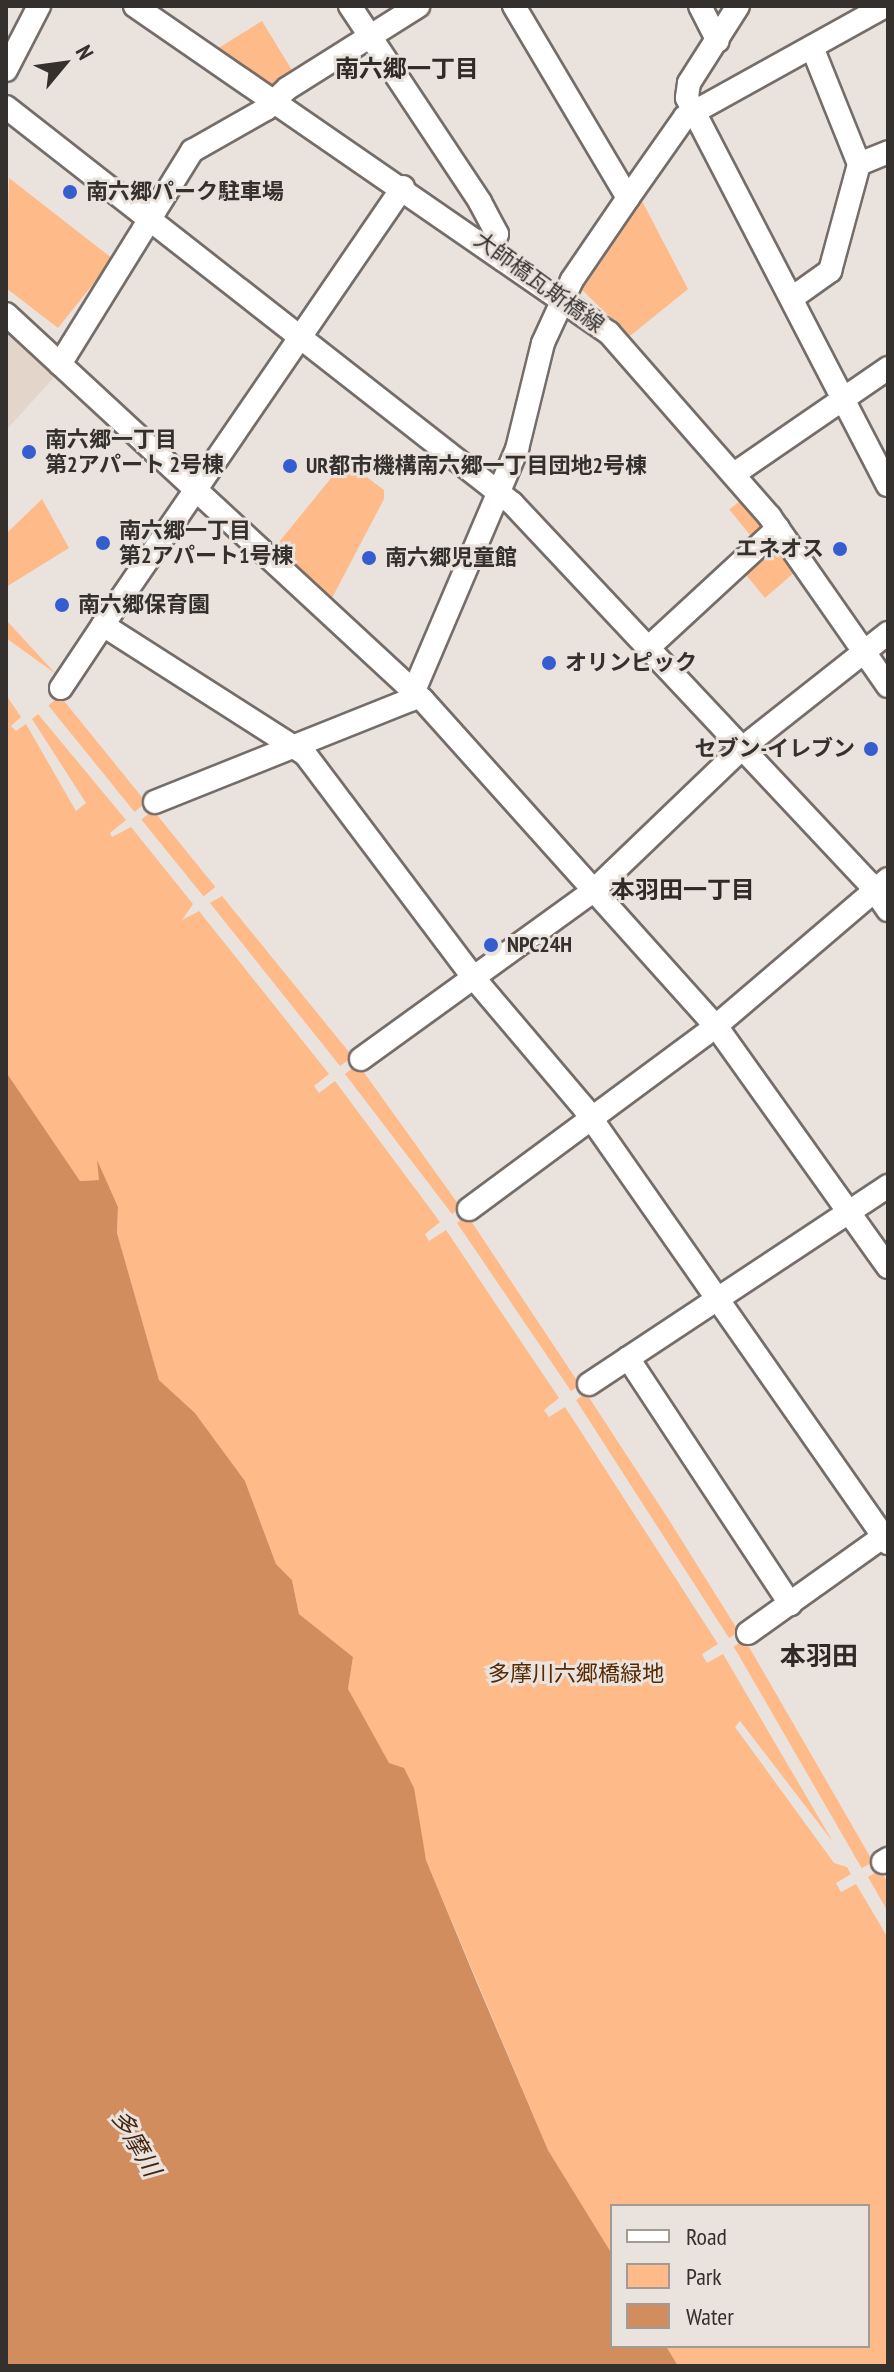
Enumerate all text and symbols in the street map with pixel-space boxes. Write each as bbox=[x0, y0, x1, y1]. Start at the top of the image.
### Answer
north arrow bbox=[24, 24, 104, 104]
text: N bbox=[70, 40, 100, 64]
district label: 南六郷一丁目 bbox=[335, 55, 479, 83]
place label: 南六郷パーク駐車場 bbox=[86, 179, 284, 205]
marker: 南六郷パーク駐車場 bbox=[61, 183, 79, 201]
street label: 大師橋瓦斯橋線 bbox=[469, 226, 609, 338]
place label: 南六郷一丁目 第2アパート 2号棟 bbox=[45, 426, 225, 478]
marker: 南六郷一丁目 第2アパート 2号棟 bbox=[20, 443, 38, 461]
place label: UR都市機構南六郷一丁目団地2号棟 bbox=[306, 453, 647, 479]
marker: UR都市機構南六郷一丁目団地2号棟 bbox=[281, 457, 299, 475]
place label: 南六郷一丁目 第2アパート1号棟 bbox=[119, 517, 294, 568]
marker: 南六郷一丁目 第2アパート1号棟 bbox=[94, 534, 112, 552]
place label: エネオス bbox=[736, 536, 824, 562]
marker: エネオス bbox=[831, 540, 849, 558]
place label: 南六郷児童館 bbox=[385, 545, 517, 571]
marker: 南六郷児童館 bbox=[360, 549, 378, 567]
place label: 南六郷保育園 bbox=[78, 592, 210, 618]
marker: 南六郷保育園 bbox=[53, 596, 71, 614]
place label: オリンピック bbox=[565, 650, 697, 676]
marker: オリンピック bbox=[540, 654, 558, 672]
place label: セブン-イレブン bbox=[694, 736, 855, 762]
marker: セブン-イレブン bbox=[862, 740, 880, 758]
district label: 本羽田一丁目 bbox=[611, 876, 755, 904]
place label: NPC24H bbox=[507, 932, 572, 958]
marker: NPC24H bbox=[482, 936, 500, 954]
district label: 本羽田 bbox=[780, 1640, 858, 1672]
park label: 多摩川六郷橋緑地 bbox=[488, 1661, 664, 1687]
water label: 多摩川 bbox=[106, 2105, 166, 2181]
legend bbox=[610, 2204, 870, 2348]
text: Road bbox=[686, 2221, 727, 2252]
text: Park bbox=[686, 2261, 722, 2292]
text: Water bbox=[686, 2301, 734, 2332]

